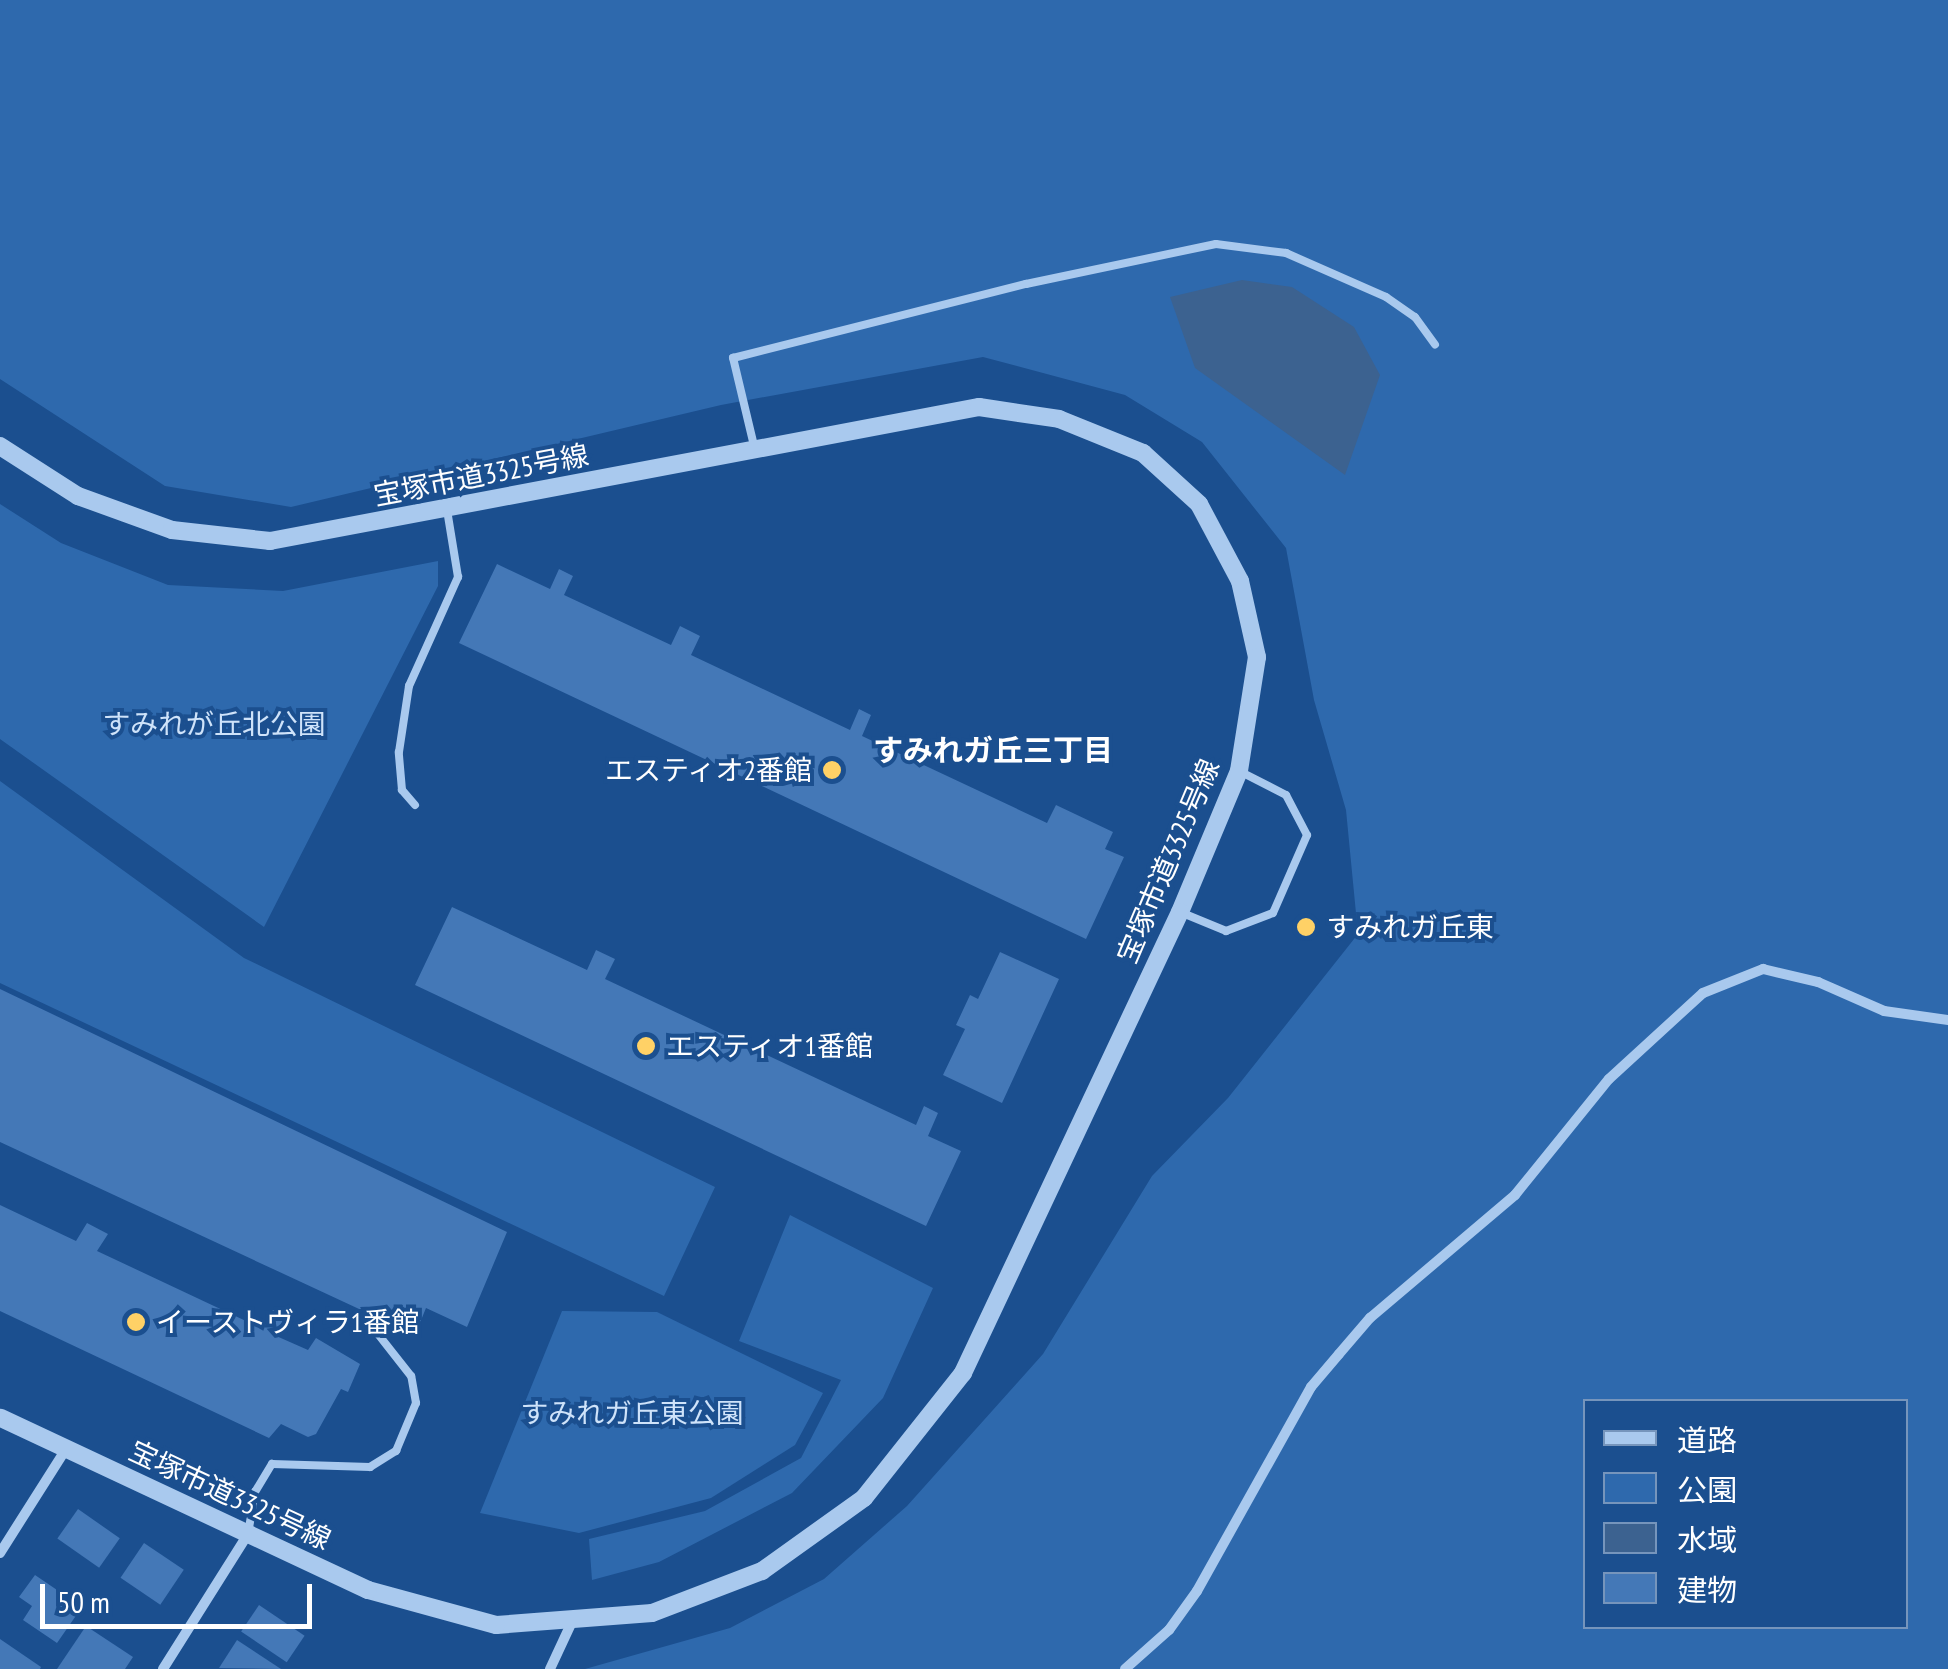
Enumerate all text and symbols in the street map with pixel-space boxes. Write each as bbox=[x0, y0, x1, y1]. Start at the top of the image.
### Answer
street label: 宝塚市道3325号線 bbox=[371, 438, 591, 512]
park label: すみれが丘北公園 bbox=[102, 707, 326, 741]
district label: すみれガ丘三丁目 bbox=[873, 732, 1113, 768]
place label: エスティオ2番館 bbox=[603, 753, 812, 787]
street label: 宝塚市道3325号線 bbox=[1110, 754, 1226, 968]
marker: エスティオ2番館 bbox=[821, 759, 843, 781]
place label: すみれガ丘東 bbox=[1326, 910, 1494, 944]
marker: すみれガ丘東 bbox=[1295, 916, 1317, 938]
place label: エスティオ1番館 bbox=[666, 1029, 875, 1063]
marker: エスティオ1番館 bbox=[635, 1035, 657, 1057]
place label: イーストヴィラ1番館 bbox=[156, 1305, 421, 1339]
marker: イーストヴィラ1番館 bbox=[125, 1311, 147, 1333]
park label: すみれガ丘東公園 bbox=[520, 1396, 744, 1430]
legend bbox=[1583, 1399, 1908, 1629]
text: 道路 bbox=[1677, 1420, 1737, 1459]
street label: 宝塚市道3325号線 bbox=[124, 1434, 336, 1556]
text: 公園 bbox=[1677, 1470, 1737, 1509]
text: 水域 bbox=[1677, 1520, 1737, 1559]
scale bar bbox=[45, 1564, 318, 1626]
text: 建物 bbox=[1677, 1570, 1737, 1609]
text: 50 m bbox=[57, 1582, 110, 1621]

